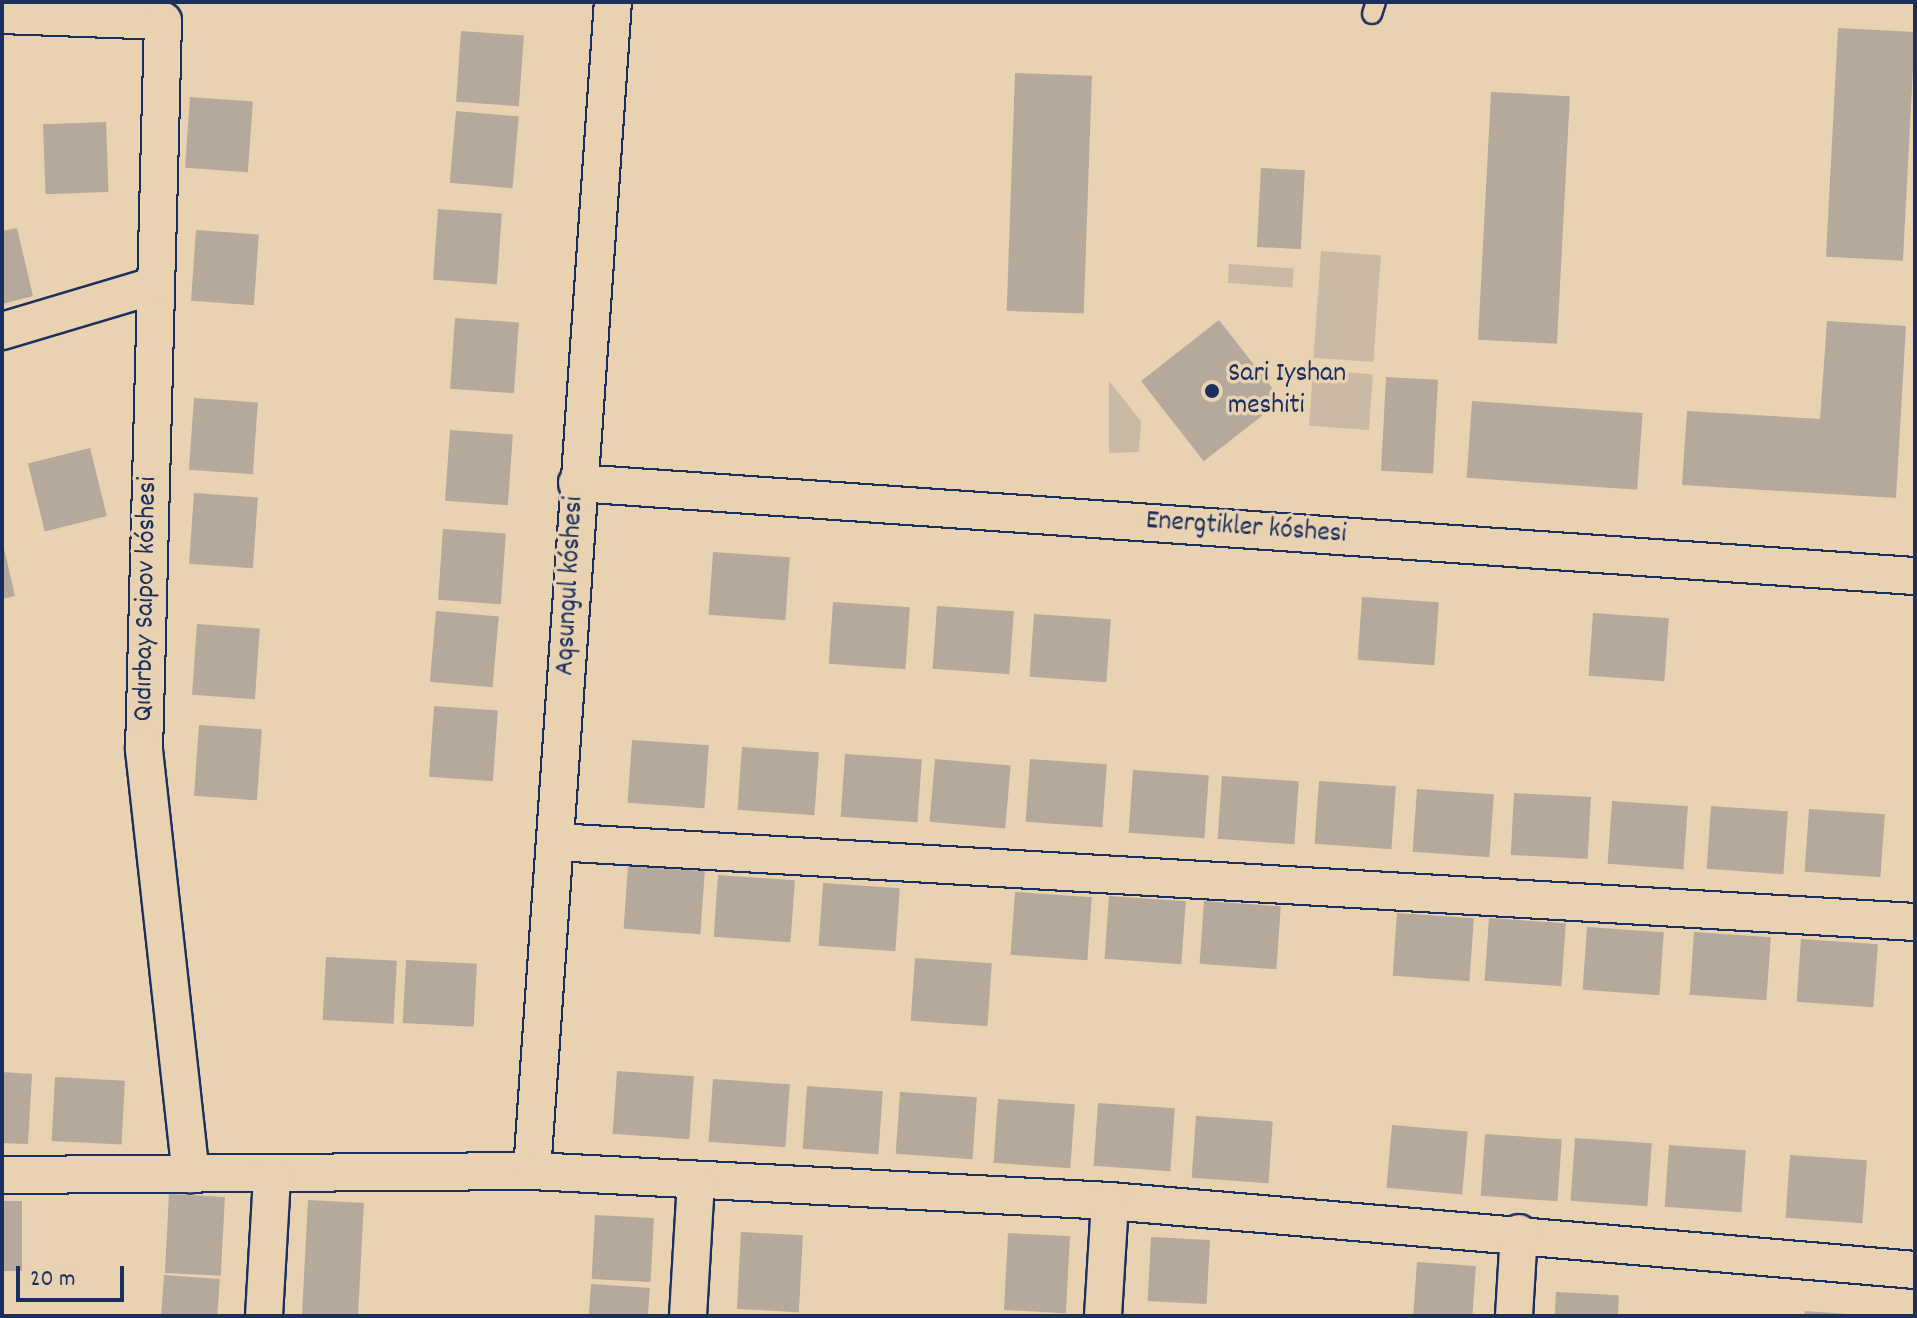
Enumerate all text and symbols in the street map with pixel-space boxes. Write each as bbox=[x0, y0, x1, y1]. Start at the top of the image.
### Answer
place label: Sari Iyshan meshiti bbox=[1228, 358, 1346, 424]
marker: Sari Iyshan meshiti bbox=[1203, 382, 1221, 400]
street label: Qıdırbay Saipov kóshesi bbox=[128, 476, 166, 722]
street label: Aqsungul kóshesi bbox=[550, 495, 592, 677]
street label: Energtikler kóshesi bbox=[1145, 505, 1347, 553]
scale bar bbox=[20, 1250, 128, 1300]
text: 20 m bbox=[30, 1263, 76, 1297]

